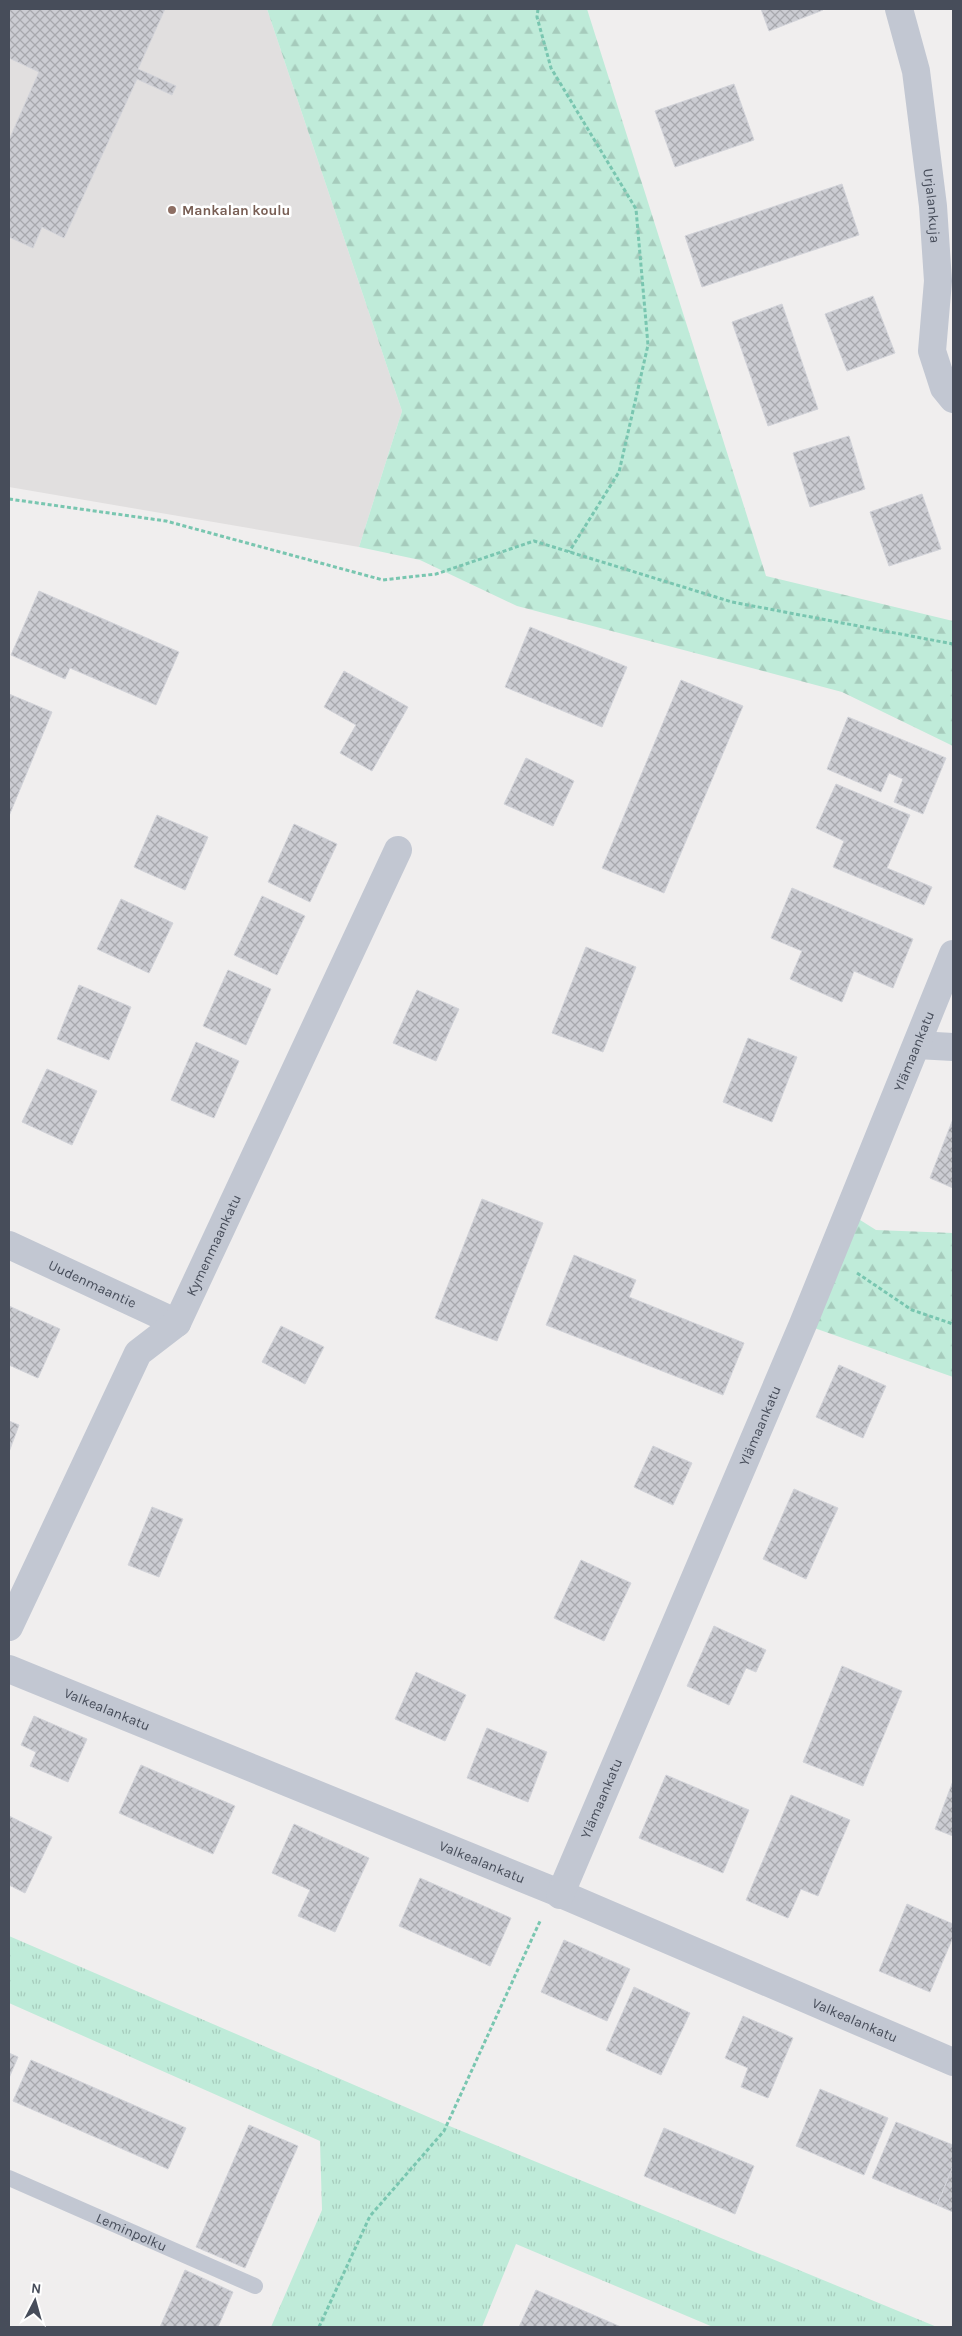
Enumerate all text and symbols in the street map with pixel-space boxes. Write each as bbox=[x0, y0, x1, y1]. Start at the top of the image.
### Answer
street label: Urjalankuja bbox=[920, 167, 944, 244]
place label: Mankalan koulu bbox=[182, 202, 290, 219]
marker: Mankalan koulu bbox=[166, 204, 178, 216]
street label: Ylämaankatu bbox=[890, 1008, 938, 1094]
street label: Kymenmaankatu bbox=[182, 1192, 244, 1299]
street label: Uudenmaantie bbox=[46, 1256, 139, 1312]
street label: Ylämaankatu bbox=[735, 1383, 784, 1468]
street label: Valkealankatu bbox=[62, 1684, 153, 1734]
street label: Ylämaankatu bbox=[577, 1756, 626, 1841]
street label: Valkealankatu bbox=[437, 1837, 528, 1887]
street label: Valkealankatu bbox=[810, 1994, 900, 2046]
street label: Leminpolku bbox=[94, 2209, 170, 2255]
north arrow bbox=[10, 2276, 60, 2326]
text: N bbox=[30, 2280, 42, 2298]

